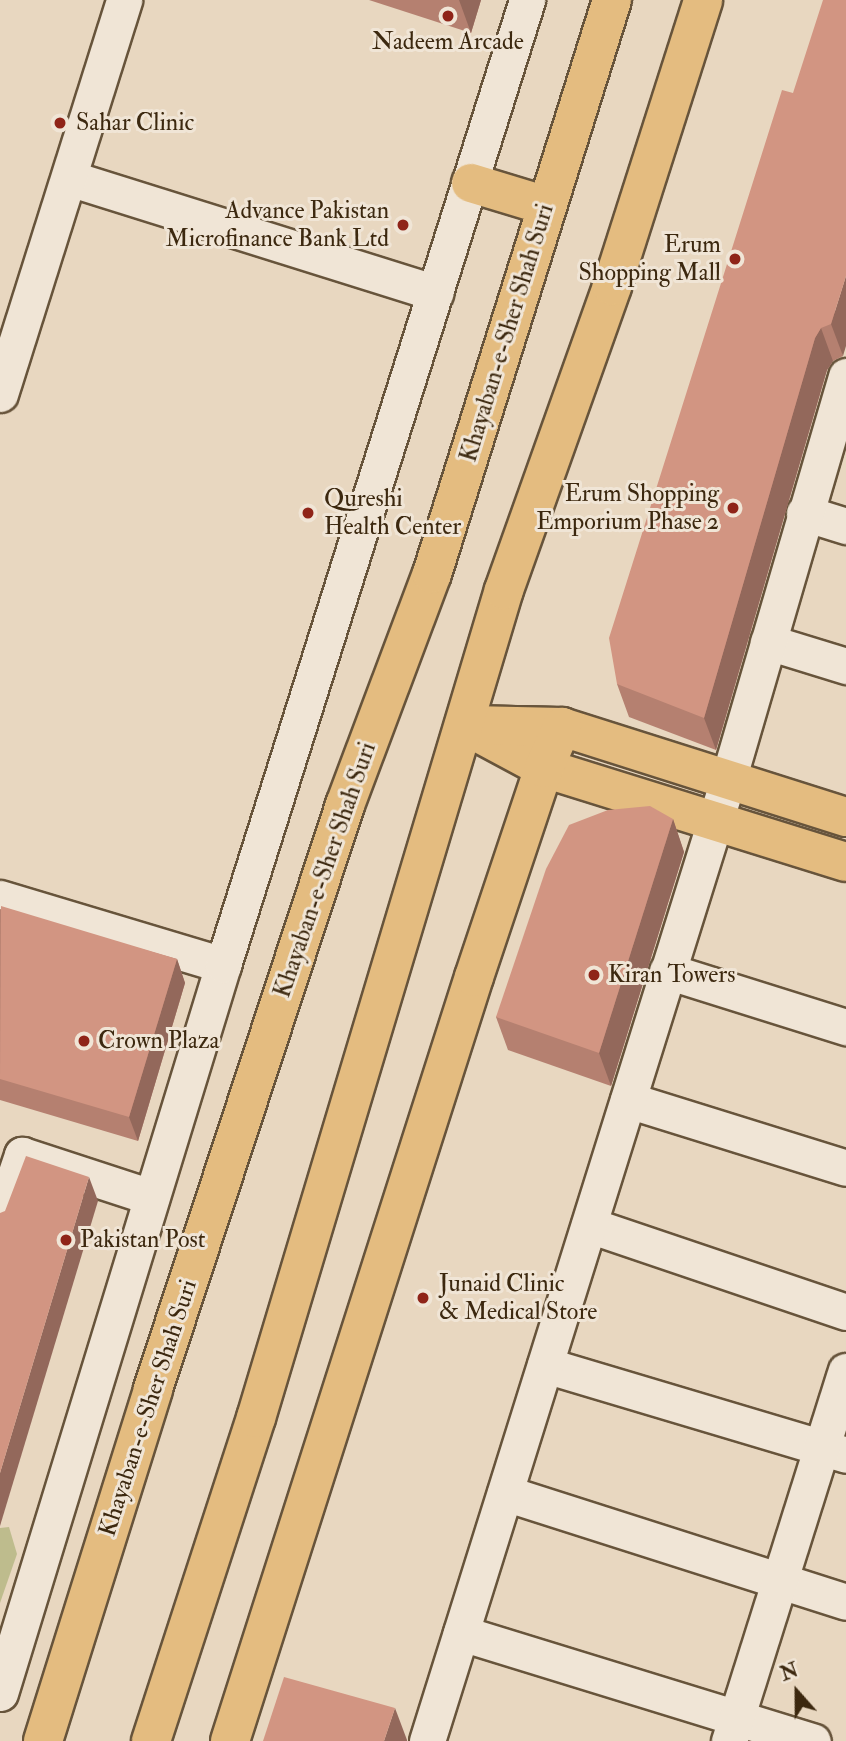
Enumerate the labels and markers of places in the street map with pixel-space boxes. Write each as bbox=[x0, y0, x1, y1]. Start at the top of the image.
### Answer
marker: Nadeem Arcade bbox=[440, 8, 456, 24]
place label: Nadeem Arcade bbox=[372, 28, 524, 56]
place label: Sahar Clinic bbox=[76, 109, 194, 137]
marker: Sahar Clinic bbox=[50, 113, 70, 133]
place label: Advance Pakistan Microfinance Bank Ltd bbox=[165, 197, 389, 253]
marker: Advance Pakistan Microfinance Bank Ltd bbox=[395, 217, 411, 233]
place label: Erum Shopping Mall bbox=[578, 231, 721, 287]
marker: Erum Shopping Mall bbox=[727, 251, 743, 267]
place label: Erum Shopping Emporium Phase 2 bbox=[536, 480, 719, 536]
place label: Qureshi Health Center bbox=[324, 485, 461, 541]
marker: Erum Shopping Emporium Phase 2 bbox=[725, 500, 741, 516]
marker: Qureshi Health Center bbox=[298, 503, 318, 523]
place label: Kiran Towers bbox=[608, 961, 735, 989]
marker: Kiran Towers bbox=[586, 967, 602, 983]
place label: Crown Plaza bbox=[98, 1027, 219, 1055]
marker: Crown Plaza bbox=[76, 1033, 92, 1049]
place label: Pakistan Post bbox=[80, 1226, 205, 1254]
marker: Pakistan Post bbox=[58, 1232, 74, 1248]
place label: Junaid Clinic & Medical Store bbox=[439, 1270, 597, 1326]
marker: Junaid Clinic & Medical Store bbox=[413, 1288, 433, 1308]

